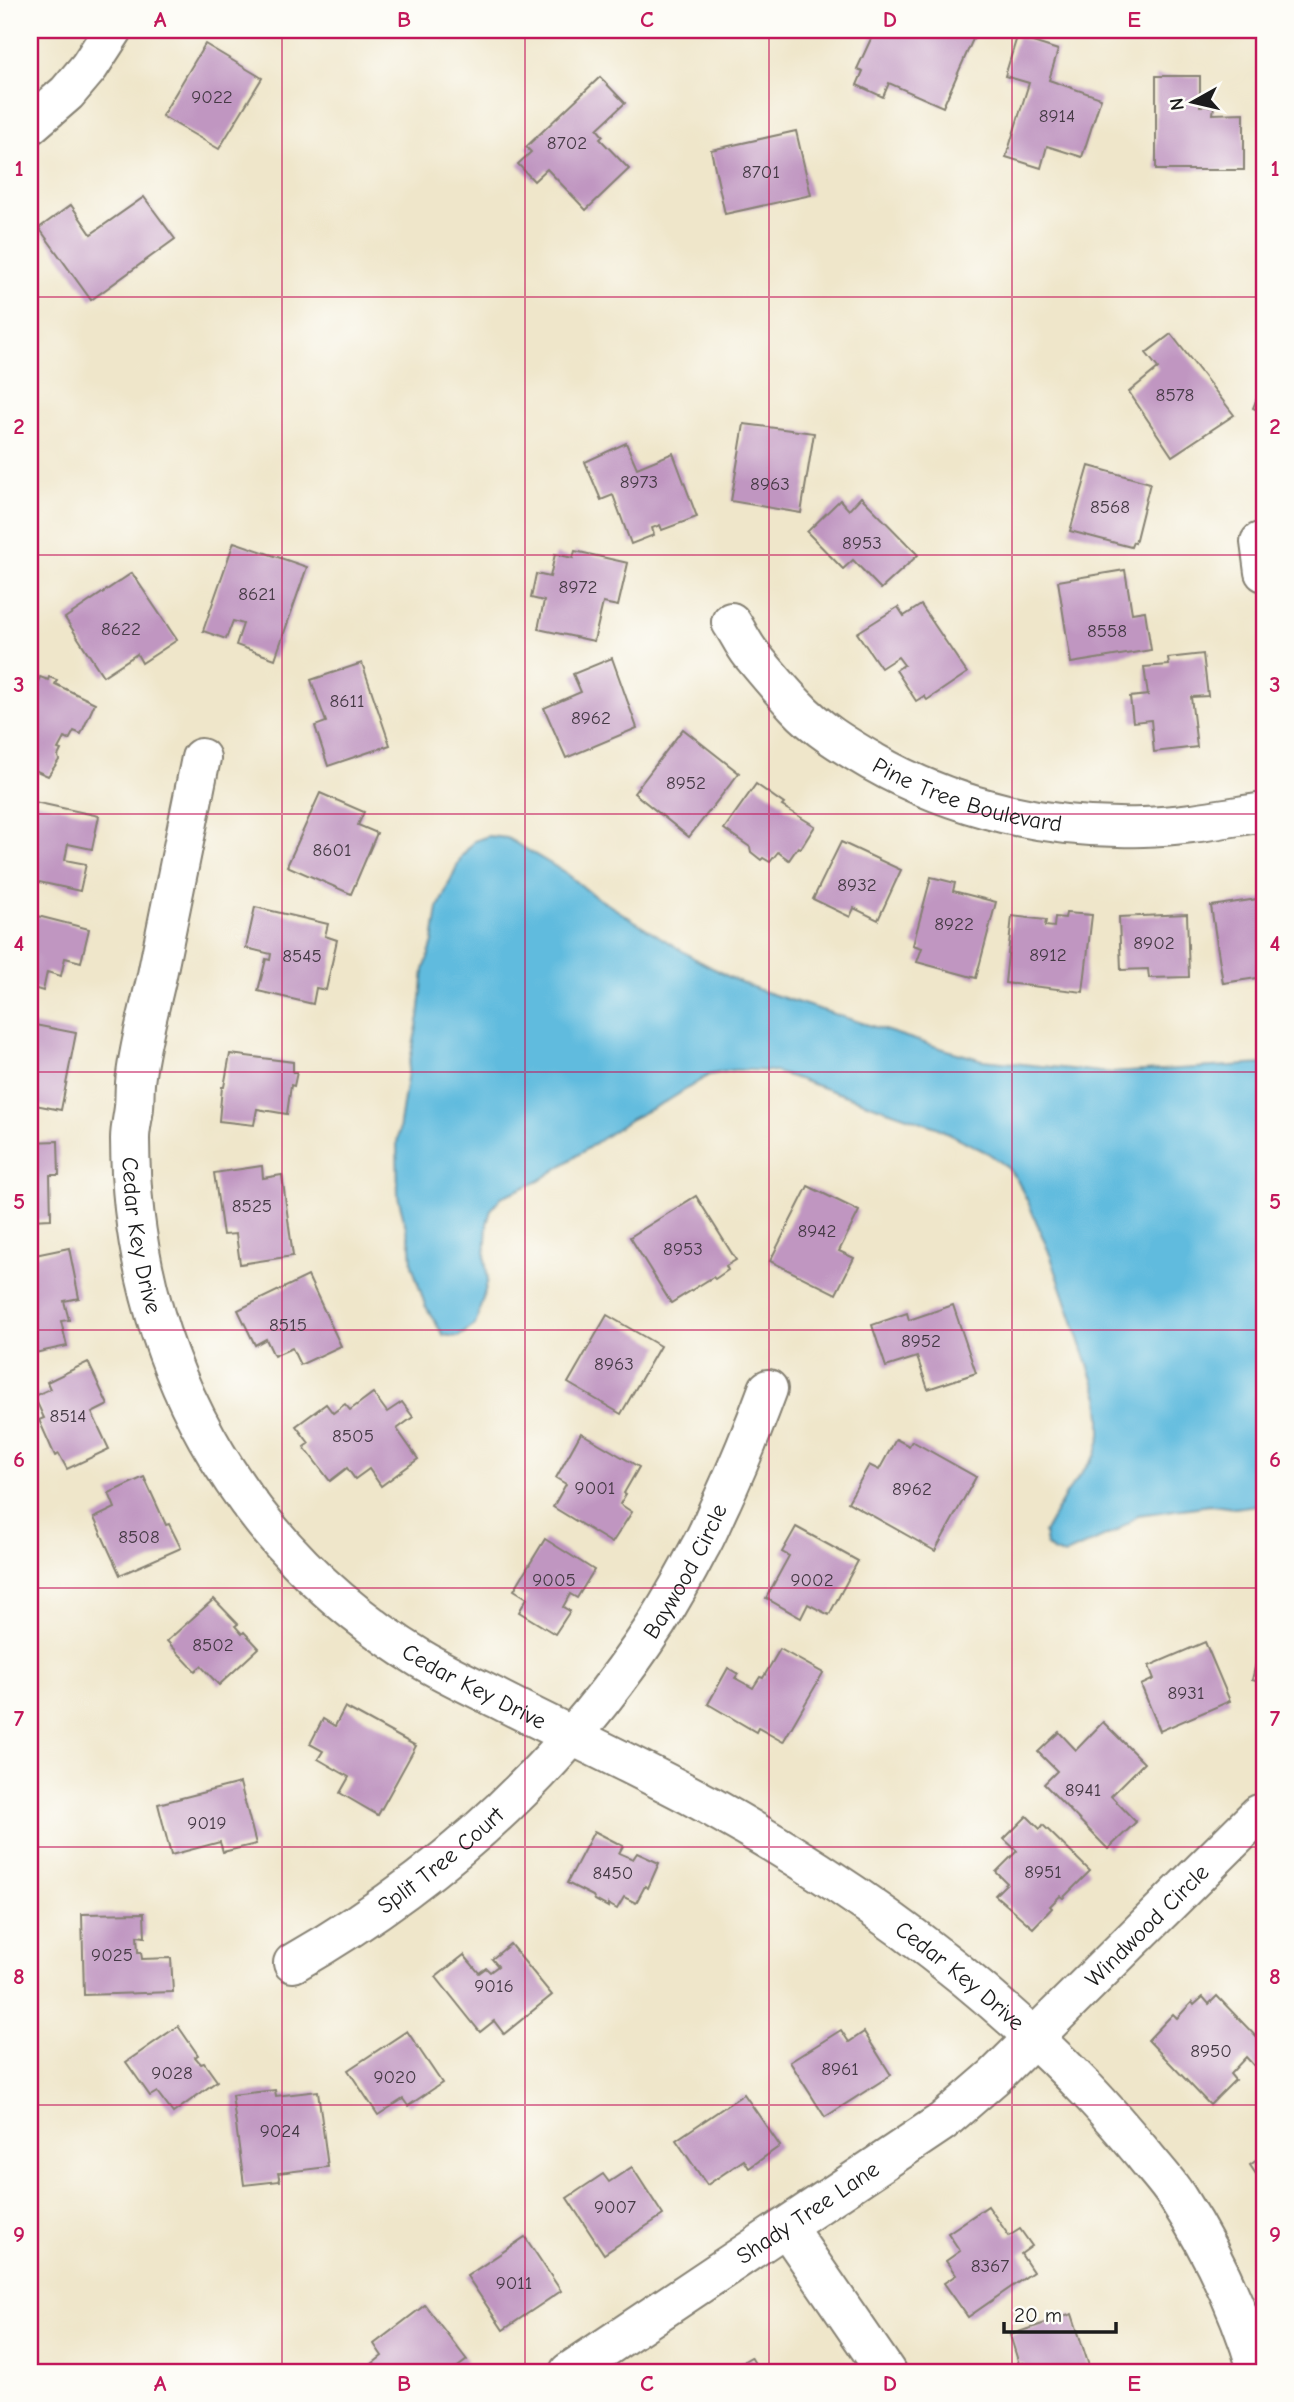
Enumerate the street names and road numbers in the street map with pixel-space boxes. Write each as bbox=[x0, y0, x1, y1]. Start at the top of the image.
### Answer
street label: Pine Tree Boulevard bbox=[868, 751, 1064, 837]
street label: Cedar Key Drive bbox=[117, 1156, 168, 1317]
street label: Baywood Circle bbox=[637, 1499, 732, 1643]
street label: Cedar Key Drive bbox=[397, 1637, 551, 1735]
street label: Split Tree Court bbox=[372, 1800, 510, 1919]
street label: Windwood Circle bbox=[1079, 1858, 1214, 1992]
street label: Cedar Key Drive bbox=[890, 1915, 1030, 2036]
street label: Shady Tree Lane bbox=[731, 2155, 884, 2270]

